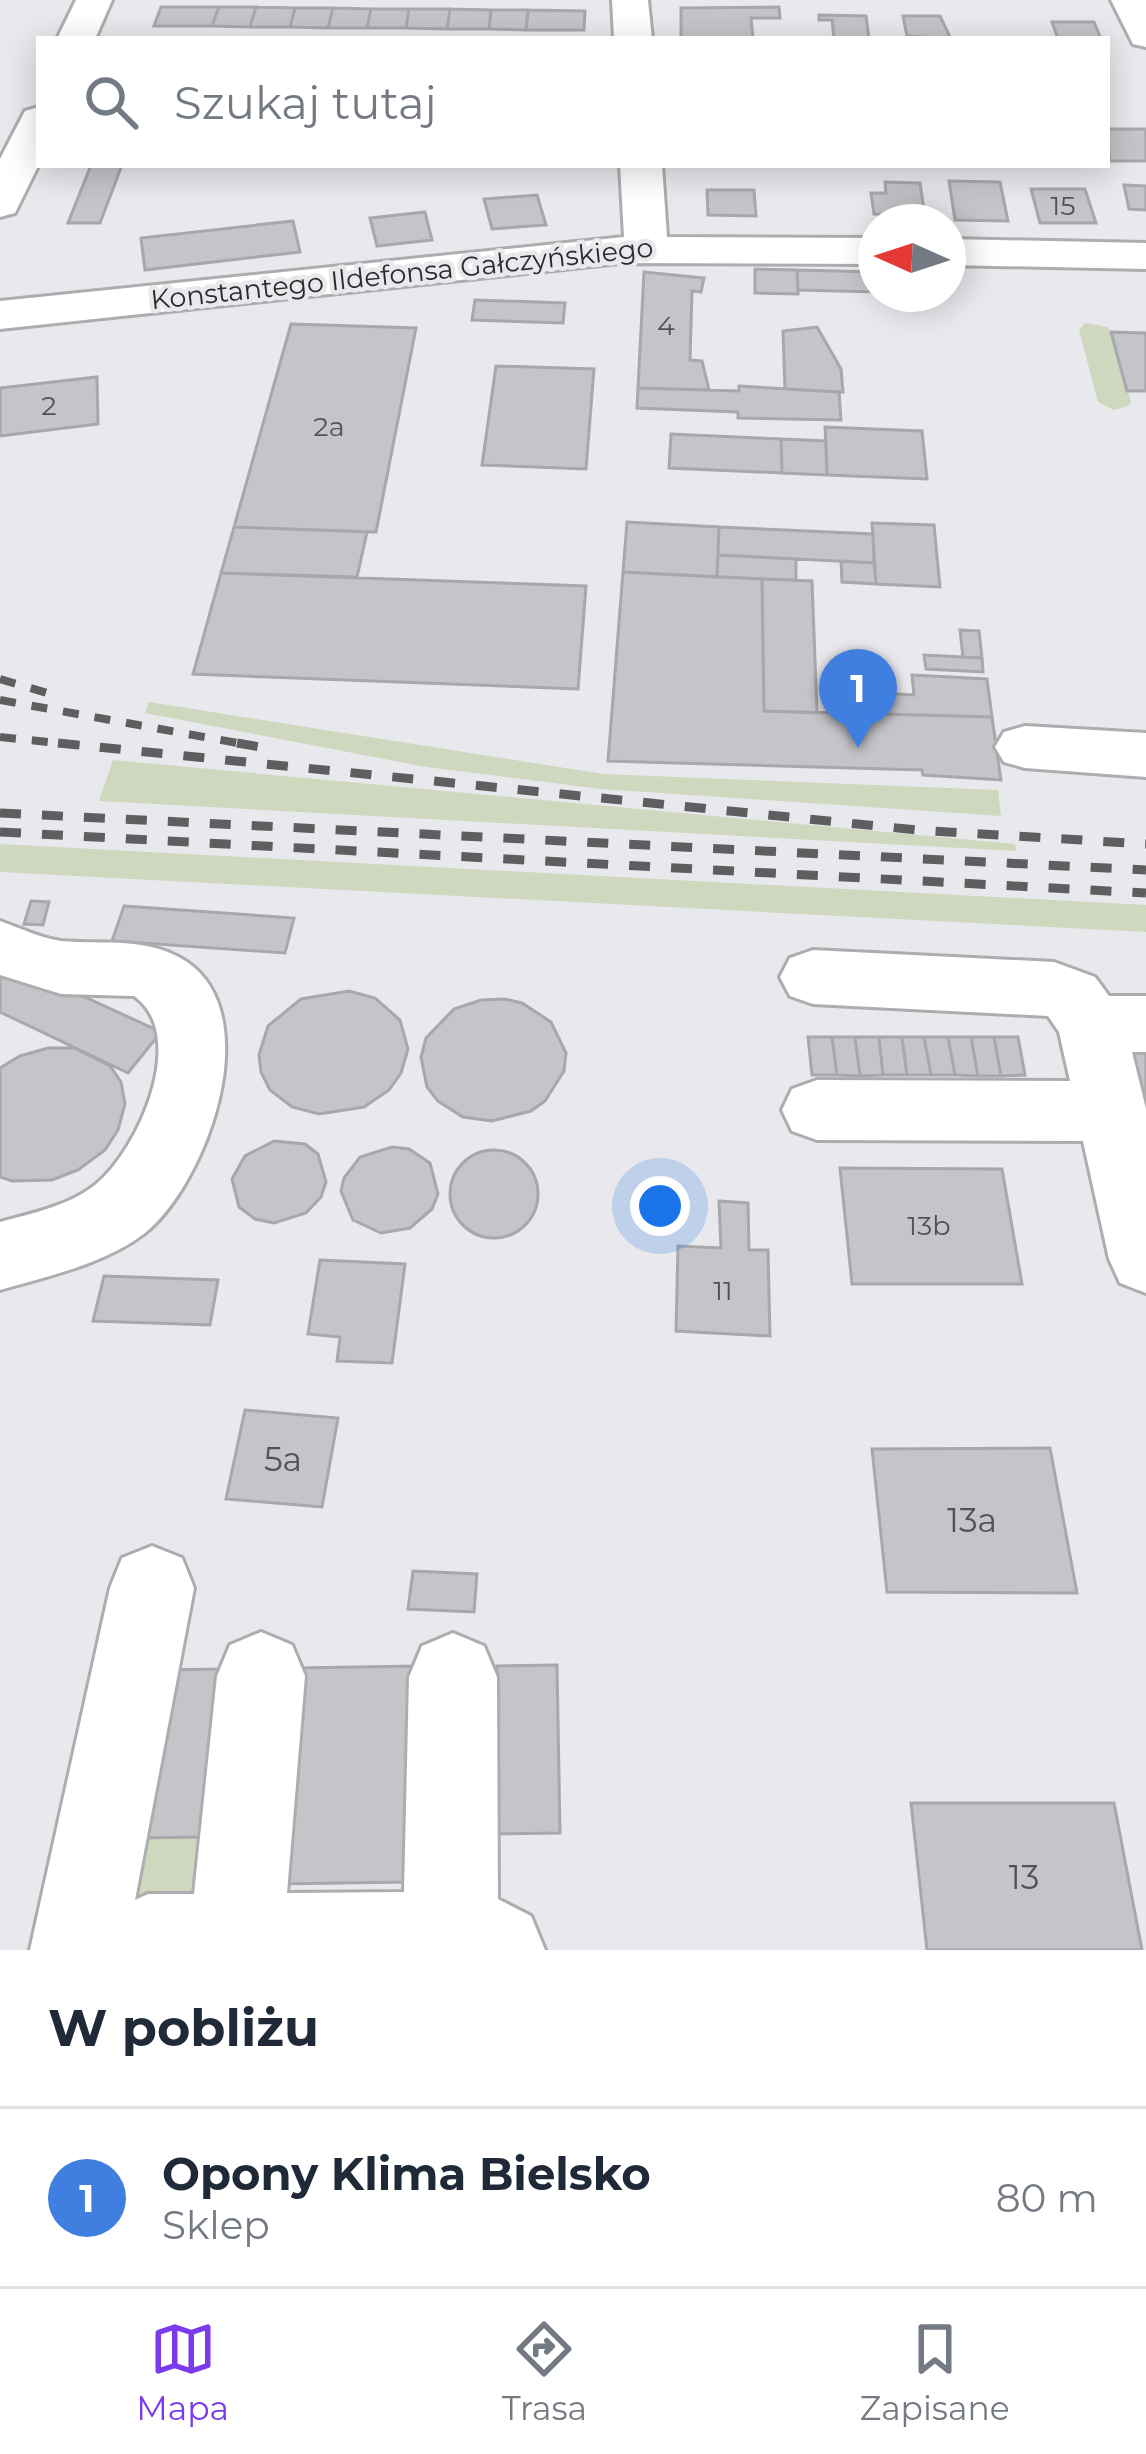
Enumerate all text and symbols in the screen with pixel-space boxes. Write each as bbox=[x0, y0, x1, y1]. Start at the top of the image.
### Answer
search box bbox=[36, 36, 1110, 168]
icon: search bbox=[78, 69, 144, 135]
text: Szukaj tutaj bbox=[174, 75, 437, 130]
house number: 15 bbox=[1050, 189, 1076, 222]
north arrow bbox=[858, 204, 966, 312]
street label: Konstantego Ildefonsa Gałczyńskiego bbox=[149, 231, 655, 316]
house number: 4 bbox=[657, 309, 675, 342]
house number: 2 bbox=[41, 389, 57, 422]
house number: 2a bbox=[313, 410, 345, 443]
pin: 1 bbox=[819, 649, 897, 748]
your location bbox=[630, 1176, 690, 1236]
house number: 13b bbox=[907, 1209, 951, 1242]
house number: 11 bbox=[713, 1274, 733, 1307]
house number: 5a bbox=[264, 1439, 302, 1479]
house number: 13a bbox=[947, 1500, 997, 1540]
house number: 13 bbox=[1009, 1857, 1039, 1897]
text: W pobliżu bbox=[48, 1997, 319, 2059]
text: Opony Klima Bielsko bbox=[162, 2146, 651, 2201]
text: 1 bbox=[79, 2174, 95, 2222]
text: 80 m bbox=[996, 2174, 1098, 2222]
text: Sklep bbox=[162, 2201, 270, 2249]
tab: Mapa bbox=[136, 2316, 229, 2428]
tab: Trasa bbox=[502, 2316, 587, 2428]
tab: Zapisane bbox=[860, 2316, 1010, 2428]

